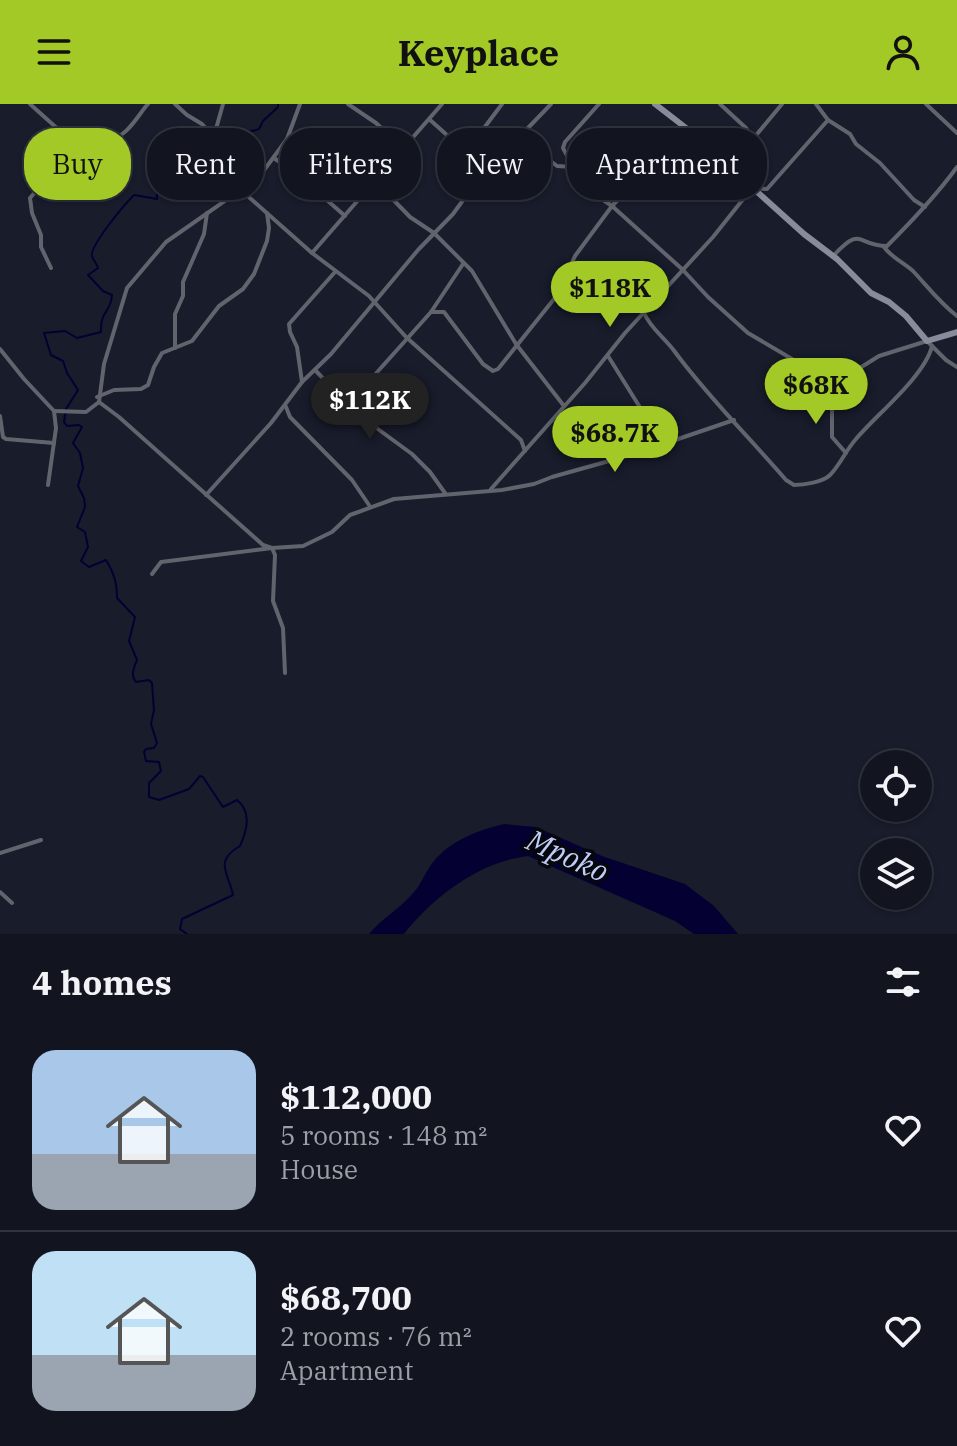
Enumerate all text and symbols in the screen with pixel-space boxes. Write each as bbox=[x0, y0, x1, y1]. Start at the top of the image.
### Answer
text: Keyplace bbox=[398, 29, 559, 76]
icon: menu bbox=[32, 30, 76, 74]
icon: person bbox=[881, 30, 925, 74]
chip: Buy bbox=[24, 128, 131, 200]
chip: Rent bbox=[147, 128, 264, 200]
chip: Filters bbox=[280, 128, 421, 200]
chip: New bbox=[437, 128, 551, 200]
chip: Apartment bbox=[567, 128, 767, 200]
pin: $118K bbox=[554, 261, 666, 329]
text: $118K bbox=[569, 270, 651, 304]
pin: $68K bbox=[769, 358, 863, 426]
text: $68K bbox=[783, 367, 849, 401]
pin: $112K bbox=[314, 373, 426, 441]
text: $112K bbox=[329, 382, 411, 416]
pin: $68.7K bbox=[550, 406, 680, 474]
text: $68.7K bbox=[570, 415, 660, 449]
map controls bbox=[860, 750, 932, 910]
button: locate bbox=[860, 750, 932, 822]
water label: Mpoko bbox=[520, 819, 615, 890]
button: layers bbox=[860, 838, 932, 910]
text: 4 homes bbox=[32, 960, 172, 1004]
icon: filters bbox=[881, 960, 925, 1004]
text: $112,000 bbox=[280, 1074, 432, 1118]
icon: home bbox=[96, 1082, 192, 1178]
icon: heart bbox=[881, 1108, 925, 1152]
text: 5 rooms · 148 m² bbox=[280, 1118, 487, 1152]
text: House bbox=[280, 1152, 358, 1186]
text: $68,700 bbox=[280, 1275, 412, 1319]
icon: home bbox=[96, 1283, 192, 1379]
icon: heart bbox=[881, 1309, 925, 1353]
text: 2 rooms · 76 m² bbox=[280, 1319, 472, 1353]
text: Apartment bbox=[280, 1353, 413, 1387]

